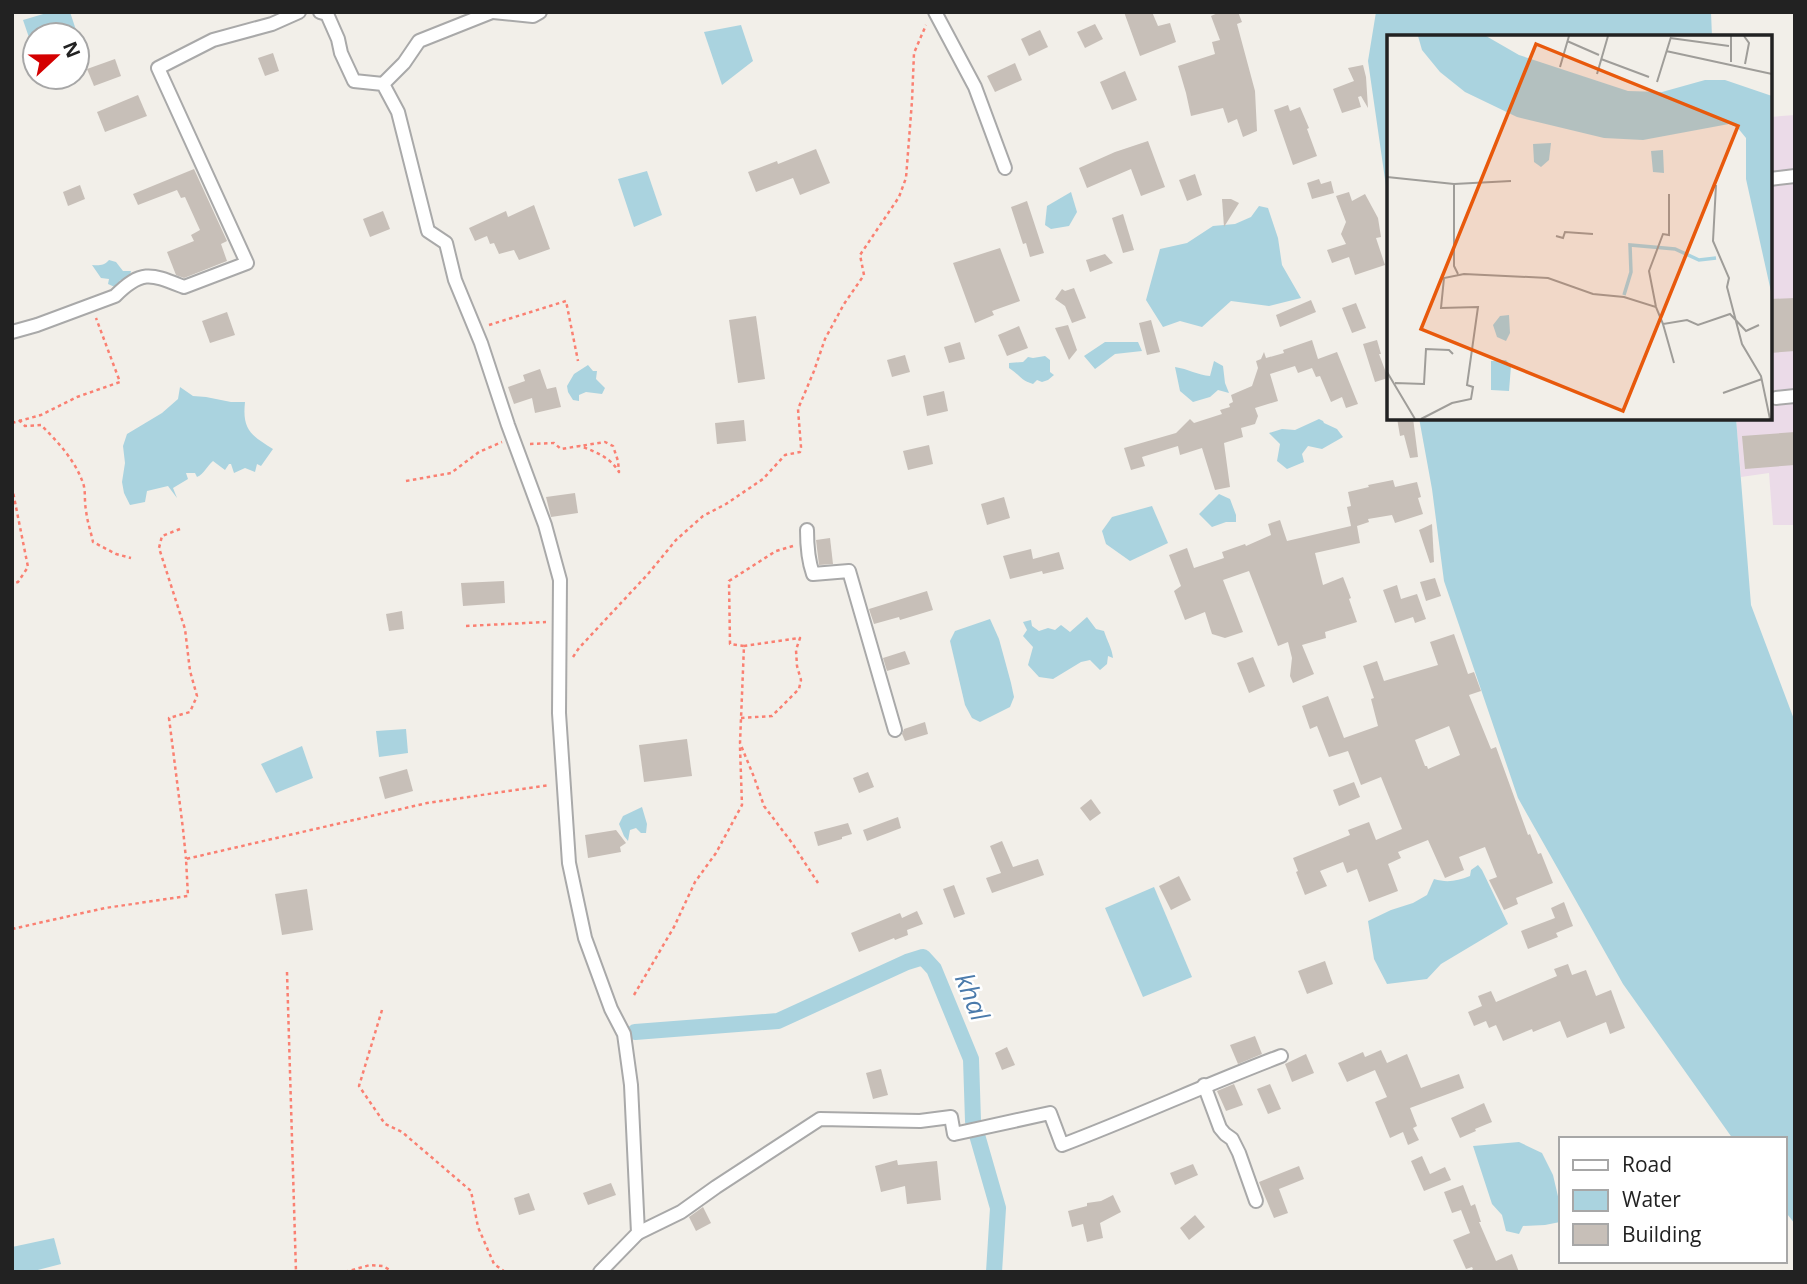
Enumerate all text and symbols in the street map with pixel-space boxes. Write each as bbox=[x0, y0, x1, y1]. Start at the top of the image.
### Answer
north arrow bbox=[21, 21, 91, 91]
inset map bbox=[1387, 35, 1772, 420]
text: N bbox=[57, 38, 87, 62]
water label: khal bbox=[947, 967, 999, 1027]
legend bbox=[1559, 1137, 1786, 1263]
text: Road bbox=[1622, 1150, 1672, 1178]
text: Water bbox=[1622, 1185, 1681, 1213]
text: Building bbox=[1622, 1220, 1701, 1248]

